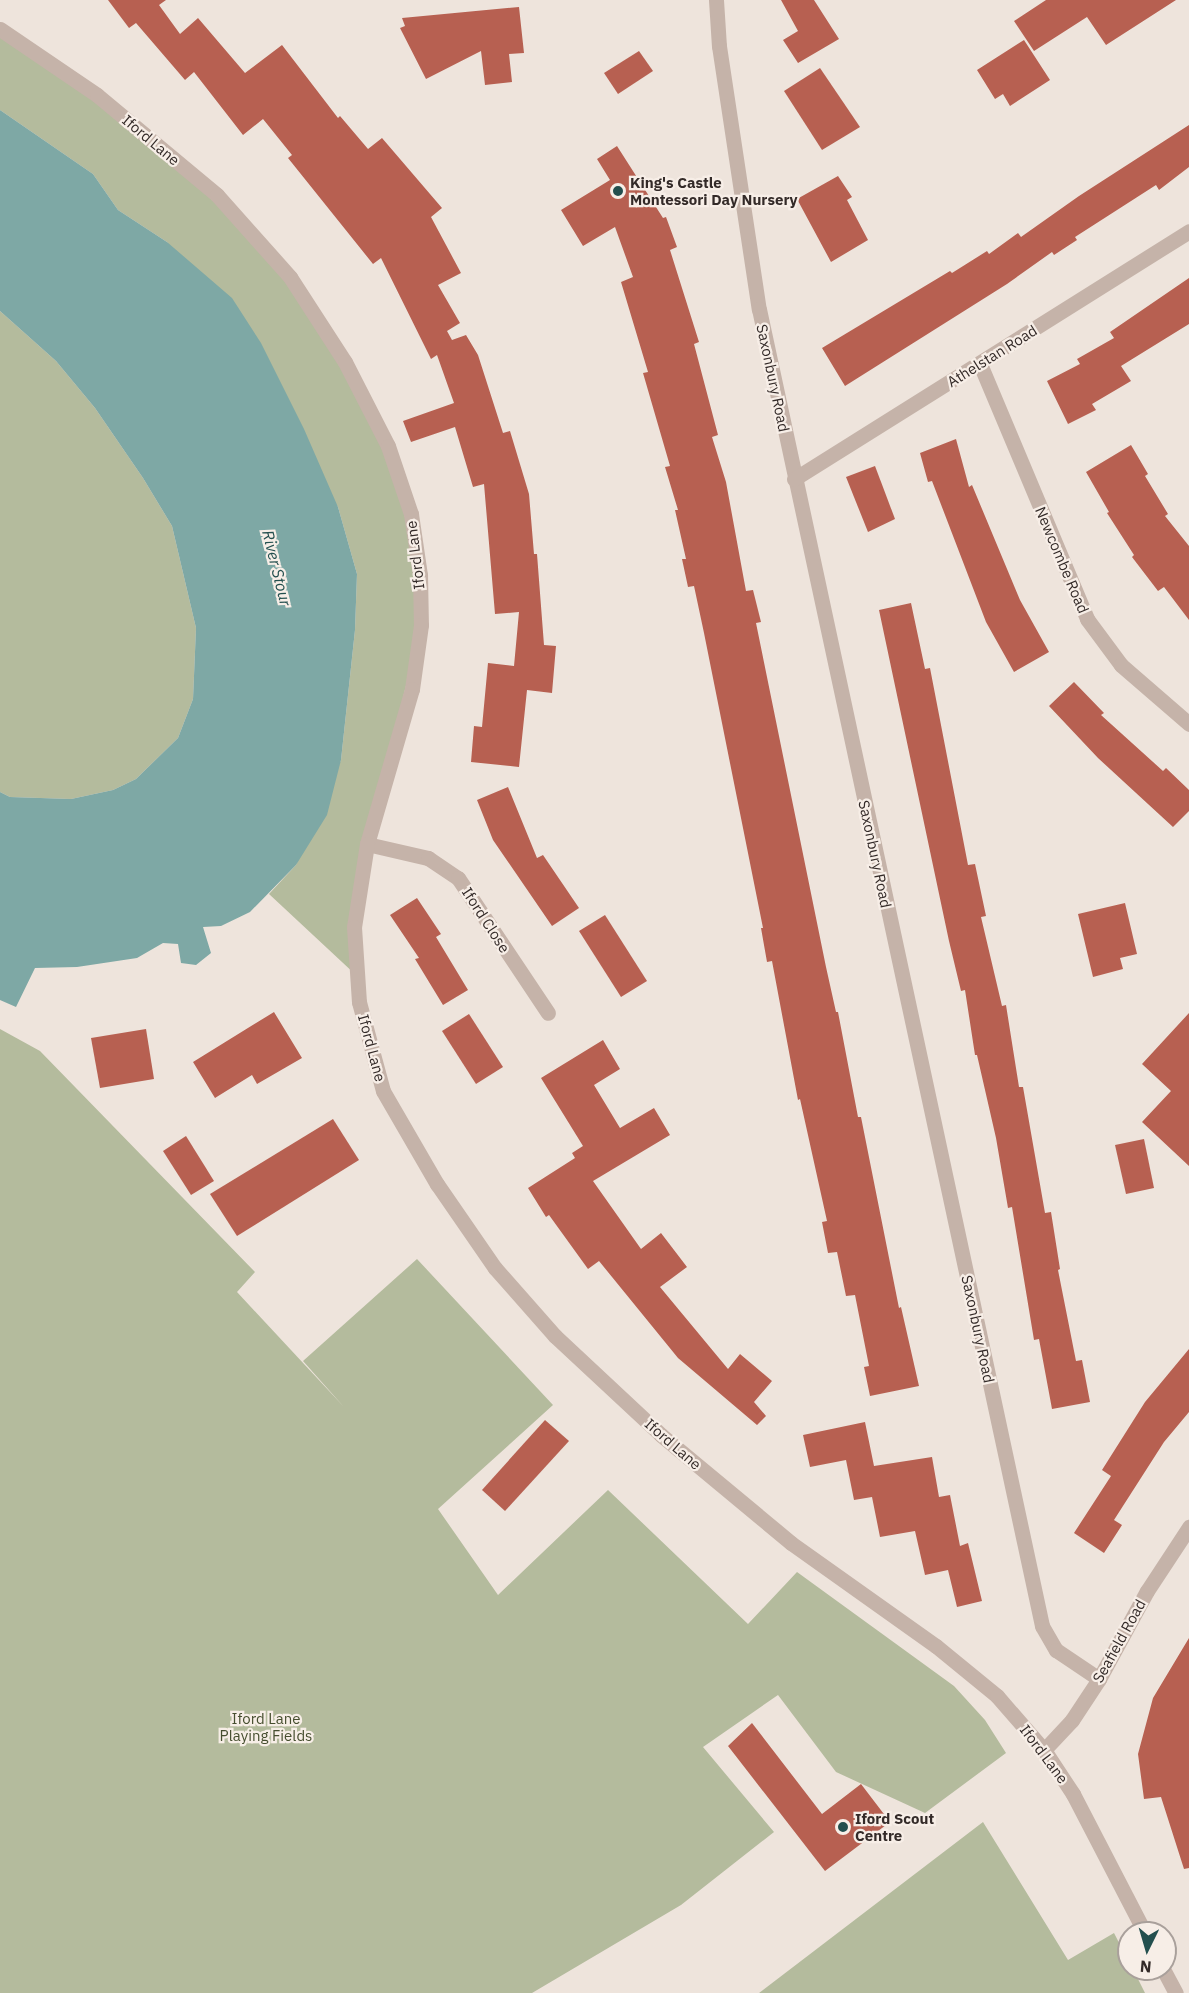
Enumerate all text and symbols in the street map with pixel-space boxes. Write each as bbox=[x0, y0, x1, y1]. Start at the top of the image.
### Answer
street label: Iford Lane bbox=[119, 111, 183, 169]
place label: King's Castle Montessori Day Nursery bbox=[630, 173, 798, 208]
marker: King's Castle Montessori Day Nursery bbox=[611, 184, 625, 198]
street label: Athelstan Road bbox=[944, 321, 1040, 391]
street label: Saxonbury Road bbox=[753, 323, 793, 433]
street label: Newcombe Road bbox=[1031, 504, 1093, 616]
street label: Iford Lane bbox=[402, 520, 428, 590]
water label: River Stour bbox=[258, 528, 296, 608]
street label: Saxonbury Road bbox=[855, 799, 895, 909]
street label: Iford Close bbox=[458, 884, 514, 956]
street label: Iford Lane bbox=[354, 1012, 390, 1084]
street label: Saxonbury Road bbox=[958, 1274, 998, 1384]
street label: Iford Lane bbox=[641, 1415, 705, 1473]
street label: Seafield Road bbox=[1089, 1596, 1149, 1686]
park label: Iford Lane Playing Fields bbox=[220, 1709, 312, 1744]
street label: Iford Lane bbox=[1016, 1721, 1072, 1787]
place label: Iford Scout Centre bbox=[855, 1809, 934, 1844]
marker: Iford Scout Centre bbox=[836, 1820, 850, 1834]
north arrow bbox=[1117, 1921, 1177, 1981]
text: N bbox=[1139, 1956, 1152, 1977]

